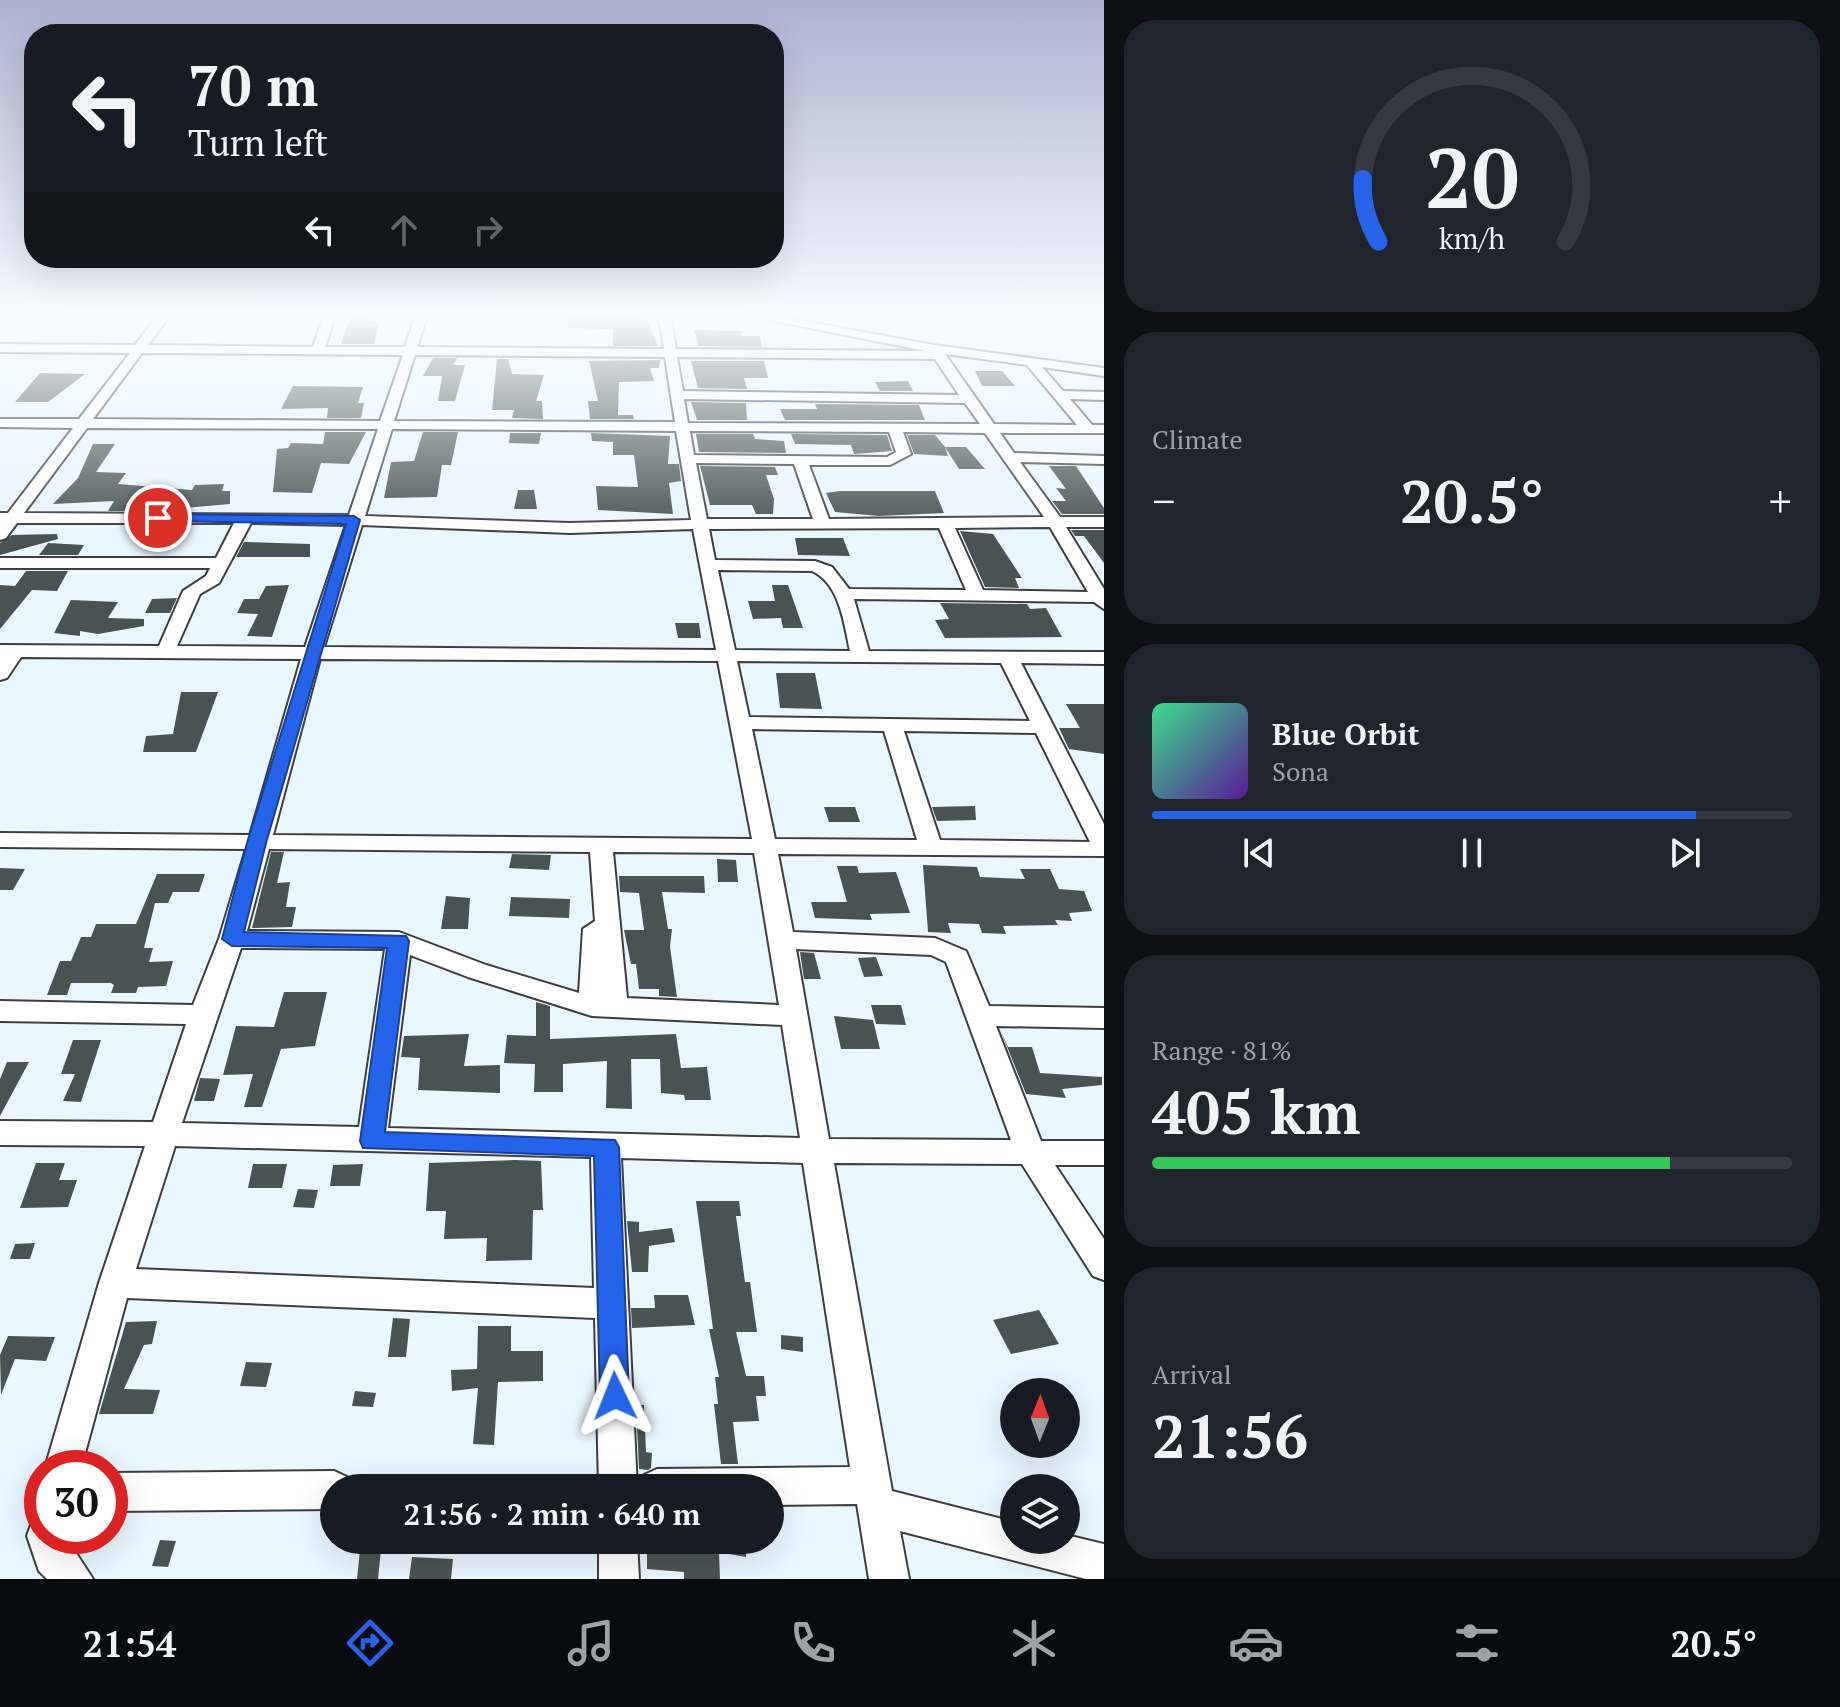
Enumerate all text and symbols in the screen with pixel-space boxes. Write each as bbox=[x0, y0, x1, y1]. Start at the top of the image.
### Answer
text: 70 m bbox=[188, 48, 318, 122]
icon: left bbox=[56, 56, 160, 160]
text: Turn left bbox=[188, 119, 328, 166]
text: 20 bbox=[1425, 121, 1519, 231]
icon: left bbox=[298, 208, 342, 252]
icon: ahead bbox=[382, 208, 426, 252]
icon: right bbox=[466, 208, 510, 252]
text: km/h bbox=[1439, 219, 1505, 257]
text: Climate bbox=[1152, 422, 1243, 456]
text: 20.5° bbox=[1400, 461, 1544, 540]
text: − bbox=[1152, 471, 1175, 530]
text: + bbox=[1769, 471, 1792, 530]
pin bbox=[124, 484, 192, 552]
icon: arrive bbox=[136, 496, 180, 540]
text: Blue Orbit bbox=[1272, 714, 1419, 754]
text: Sona bbox=[1272, 754, 1329, 788]
icon: previous bbox=[1237, 831, 1281, 875]
icon: pause bbox=[1450, 831, 1494, 875]
icon: next bbox=[1663, 831, 1707, 875]
text: Range · 81% bbox=[1152, 1033, 1291, 1067]
text: 405 km bbox=[1152, 1072, 1360, 1151]
position arrow bbox=[573, 1354, 657, 1438]
text: Arrival bbox=[1152, 1357, 1232, 1391]
north arrow bbox=[1000, 1378, 1080, 1458]
map controls bbox=[1000, 1378, 1080, 1554]
text: 21:56 bbox=[1152, 1396, 1308, 1475]
speed limit sign: 30 bbox=[24, 1450, 128, 1554]
button: layers bbox=[1000, 1474, 1080, 1554]
text: 21:56 · 2 min · 640 m bbox=[404, 1494, 700, 1534]
icon: directions bbox=[342, 1615, 398, 1671]
icon: music bbox=[563, 1615, 619, 1671]
icon: phone bbox=[785, 1615, 841, 1671]
icon: climate bbox=[1006, 1615, 1062, 1671]
icon: car bbox=[1228, 1615, 1284, 1671]
icon: filters bbox=[1449, 1615, 1505, 1671]
text: 21:54 bbox=[83, 1620, 176, 1667]
text: 20.5° bbox=[1671, 1620, 1757, 1667]

